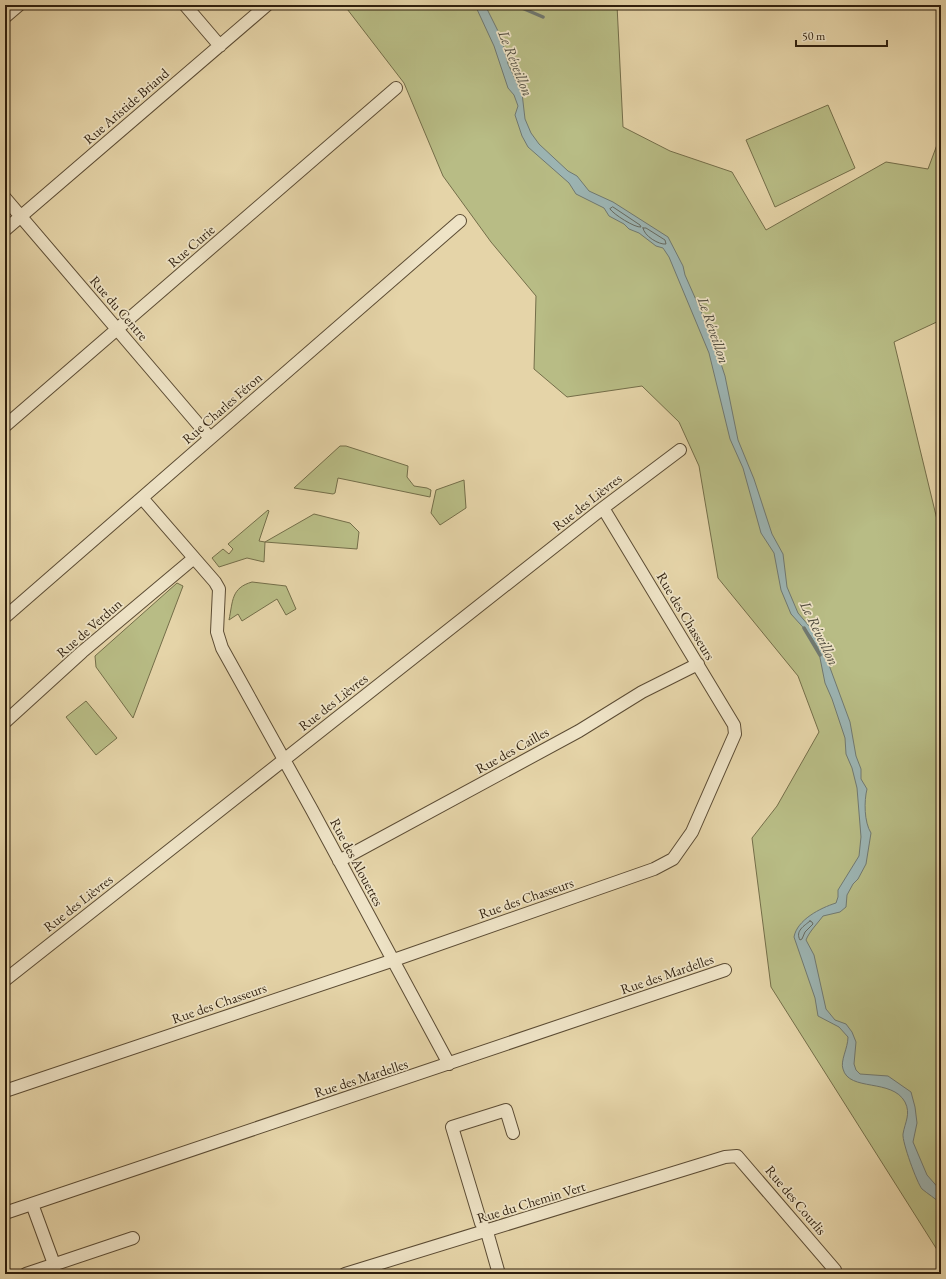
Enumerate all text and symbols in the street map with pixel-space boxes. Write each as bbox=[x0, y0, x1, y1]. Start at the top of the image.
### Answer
scale bar bbox=[796, 22, 887, 48]
water label: Le Réveillon bbox=[494, 26, 538, 99]
text: 50 m bbox=[802, 28, 826, 44]
street label: Rue Aristide Briand bbox=[80, 63, 173, 148]
street label: Rue Curie bbox=[164, 220, 219, 271]
street label: Rue du Centre bbox=[86, 272, 152, 345]
water label: Le Réveillon bbox=[693, 293, 734, 366]
street label: Rue Charles Féron bbox=[178, 368, 266, 448]
street label: Rue des Lièvres bbox=[549, 469, 626, 535]
street label: Rue des Chasseurs bbox=[653, 569, 720, 664]
street label: Rue de Verdun bbox=[53, 594, 126, 661]
water label: Le Réveillon bbox=[796, 597, 844, 668]
street label: Rue des Lièvres bbox=[295, 669, 372, 735]
street label: Rue des Cailles bbox=[472, 722, 552, 778]
street label: Rue des Alouettes bbox=[326, 815, 388, 910]
street label: Rue des Lièvres bbox=[40, 870, 117, 936]
street label: Rue des Chasseurs bbox=[476, 873, 576, 923]
street label: Rue des Mardelles bbox=[618, 949, 716, 998]
street label: Rue des Chasseurs bbox=[169, 978, 269, 1028]
street label: Rue des Mardelles bbox=[312, 1054, 411, 1102]
street label: Rue des Courlis bbox=[762, 1161, 831, 1239]
street label: Rue du Chemin Vert bbox=[475, 1177, 588, 1227]

